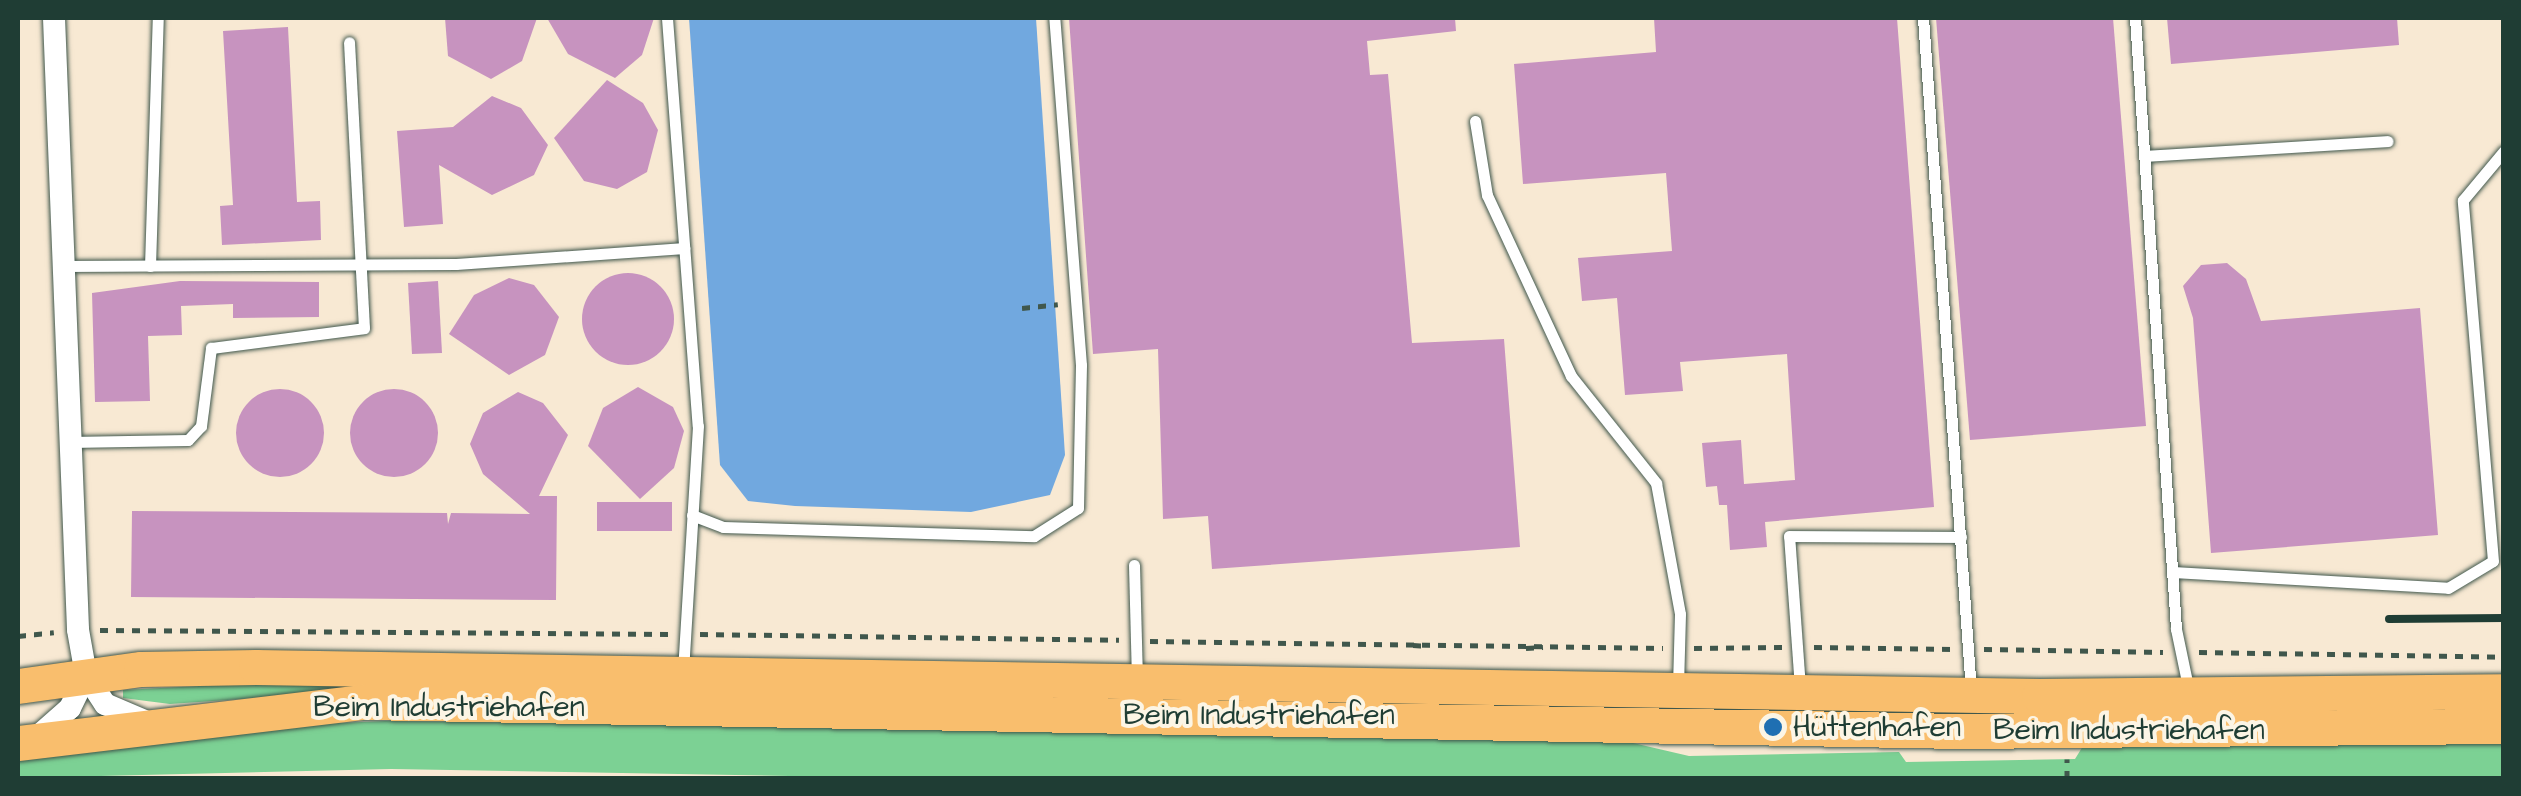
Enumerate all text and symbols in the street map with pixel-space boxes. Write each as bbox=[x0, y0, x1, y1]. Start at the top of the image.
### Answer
street label: Beim Industriehafen bbox=[313, 689, 585, 725]
street label: Beim Industriehafen bbox=[1123, 697, 1395, 733]
place label: Hüttenhafen bbox=[1793, 709, 1961, 745]
street label: Beim Industriehafen bbox=[1993, 712, 2265, 748]
marker: Hüttenhafen bbox=[1762, 716, 1784, 738]

